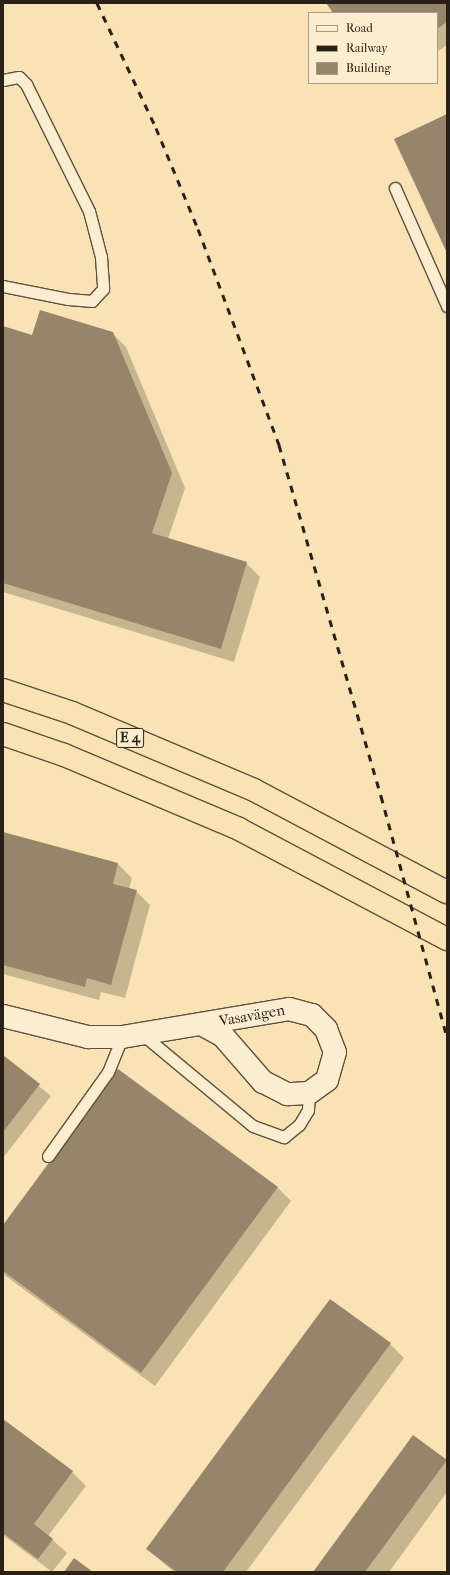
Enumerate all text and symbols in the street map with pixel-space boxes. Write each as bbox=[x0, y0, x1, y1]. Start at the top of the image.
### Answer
legend bbox=[308, 12, 438, 84]
text: Road bbox=[346, 21, 373, 35]
text: Railway bbox=[346, 41, 388, 55]
text: Building bbox=[346, 61, 391, 75]
road number: E 4 bbox=[116, 726, 144, 750]
street label: Vasavägen bbox=[218, 1001, 286, 1031]

